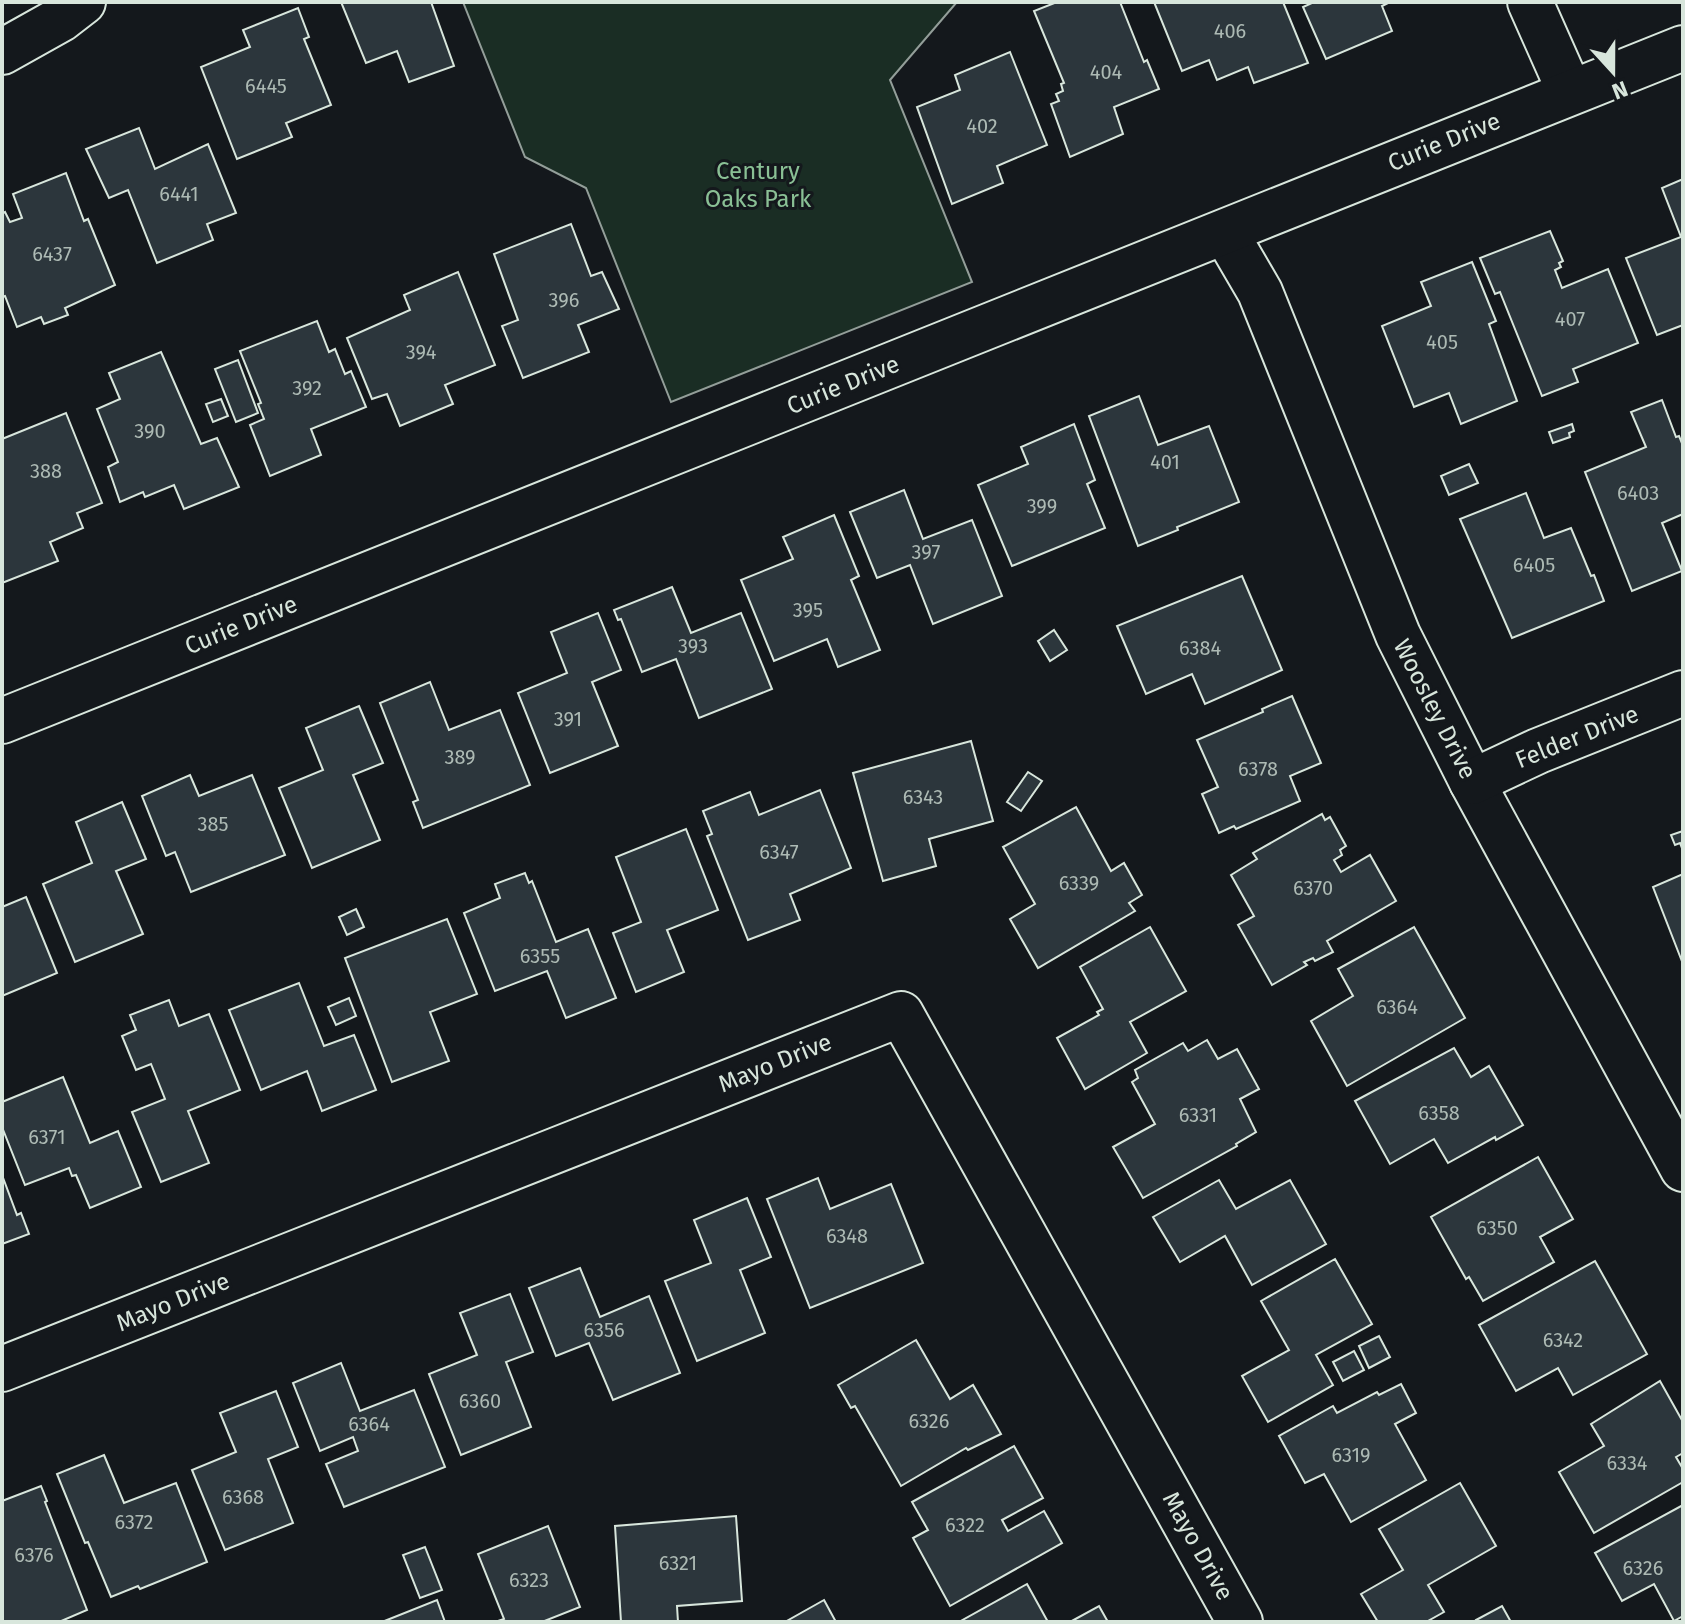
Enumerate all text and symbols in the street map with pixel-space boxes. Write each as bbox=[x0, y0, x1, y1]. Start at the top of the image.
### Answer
house number: 406 bbox=[1214, 19, 1246, 43]
north arrow bbox=[1573, 32, 1653, 112]
house number: 404 bbox=[1090, 60, 1123, 84]
house number: 6445 bbox=[245, 74, 287, 98]
text: N bbox=[1608, 75, 1632, 105]
street label: Curie Drive bbox=[1384, 107, 1504, 177]
house number: 402 bbox=[966, 114, 998, 138]
park label: Century Oaks Park bbox=[705, 157, 812, 213]
house number: 6441 bbox=[159, 182, 199, 206]
house number: 6437 bbox=[32, 242, 72, 266]
house number: 396 bbox=[549, 288, 579, 312]
house number: 407 bbox=[1555, 307, 1585, 331]
house number: 405 bbox=[1426, 330, 1458, 354]
house number: 394 bbox=[406, 340, 437, 364]
street label: Curie Drive bbox=[783, 350, 903, 420]
house number: 392 bbox=[292, 376, 322, 400]
house number: 390 bbox=[134, 419, 166, 443]
house number: 401 bbox=[1150, 450, 1180, 474]
house number: 388 bbox=[30, 459, 62, 483]
house number: 6403 bbox=[1617, 481, 1659, 505]
house number: 399 bbox=[1027, 494, 1057, 518]
house number: 397 bbox=[912, 540, 941, 564]
house number: 6405 bbox=[1513, 553, 1555, 577]
street label: Curie Drive bbox=[181, 590, 301, 660]
house number: 395 bbox=[793, 598, 823, 622]
house number: 393 bbox=[678, 634, 708, 658]
street label: Woosley Drive bbox=[1388, 634, 1482, 784]
house number: 6384 bbox=[1179, 636, 1221, 660]
street label: Felder Drive bbox=[1511, 700, 1643, 774]
house number: 391 bbox=[554, 707, 582, 731]
house number: 389 bbox=[444, 745, 476, 769]
house number: 6378 bbox=[1238, 757, 1278, 781]
house number: 6343 bbox=[903, 785, 943, 809]
house number: 385 bbox=[197, 812, 229, 836]
house number: 6347 bbox=[759, 840, 799, 864]
house number: 6339 bbox=[1059, 871, 1099, 895]
house number: 6370 bbox=[1293, 876, 1333, 900]
house number: 6355 bbox=[520, 944, 560, 968]
house number: 6364 bbox=[1376, 995, 1418, 1019]
street label: Mayo Drive bbox=[714, 1028, 836, 1098]
house number: 6358 bbox=[1418, 1101, 1460, 1125]
house number: 6331 bbox=[1179, 1103, 1217, 1127]
house number: 6371 bbox=[28, 1125, 66, 1149]
house number: 6350 bbox=[1476, 1216, 1518, 1240]
house number: 6348 bbox=[826, 1224, 868, 1248]
street label: Mayo Drive bbox=[112, 1267, 234, 1337]
house number: 6356 bbox=[583, 1318, 625, 1342]
house number: 6342 bbox=[1543, 1328, 1583, 1352]
house number: 6360 bbox=[459, 1389, 501, 1413]
house number: 6326 bbox=[909, 1409, 949, 1433]
house number: 6364 bbox=[348, 1412, 390, 1436]
house number: 6319 bbox=[1331, 1443, 1371, 1467]
house number: 6334 bbox=[1607, 1451, 1648, 1475]
house number: 6368 bbox=[222, 1485, 264, 1509]
street label: Mayo Drive bbox=[1157, 1487, 1239, 1605]
house number: 6372 bbox=[115, 1510, 153, 1534]
house number: 6322 bbox=[945, 1513, 985, 1537]
house number: 6376 bbox=[14, 1543, 54, 1567]
house number: 6321 bbox=[659, 1551, 697, 1575]
house number: 6326 bbox=[1623, 1556, 1663, 1580]
house number: 6323 bbox=[509, 1568, 549, 1592]

